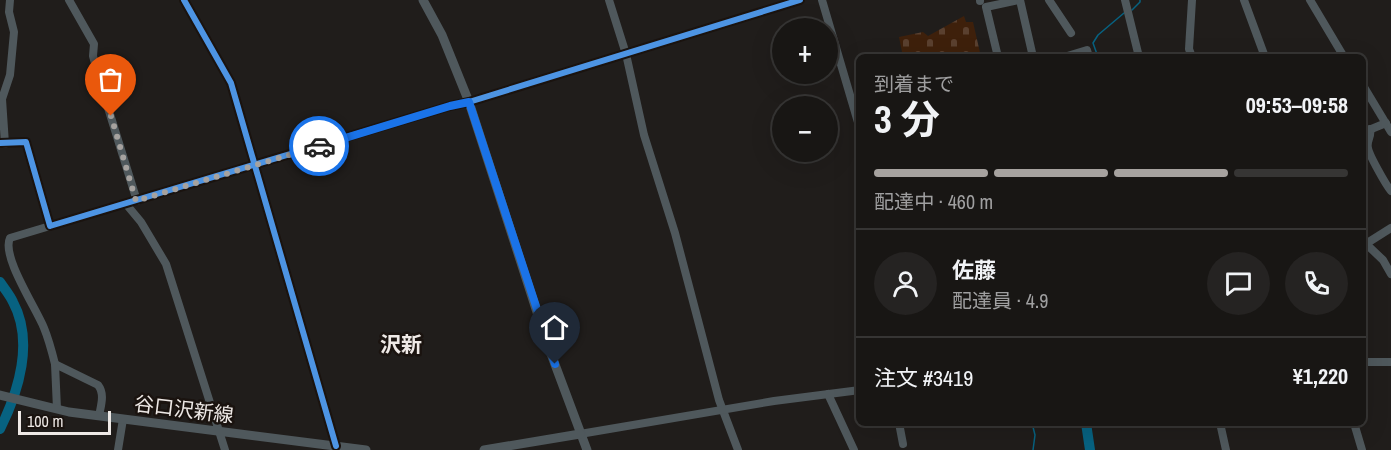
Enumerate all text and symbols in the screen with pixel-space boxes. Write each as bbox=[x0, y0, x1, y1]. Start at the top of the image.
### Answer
map controls bbox=[772, 18, 838, 162]
button: + bbox=[772, 18, 838, 84]
pin bbox=[85, 54, 136, 116]
icon: bag bbox=[94, 63, 127, 96]
text: 到着まで bbox=[874, 70, 954, 97]
text: 09:53–09:58 bbox=[1246, 90, 1348, 120]
text: 3 分 bbox=[874, 93, 940, 145]
button: − bbox=[772, 96, 838, 162]
courier bbox=[289, 116, 349, 176]
icon: car bbox=[303, 130, 336, 163]
text: 配達中 · 460 m bbox=[874, 188, 993, 215]
button: person bbox=[874, 252, 937, 315]
button: chat bbox=[1207, 252, 1270, 315]
button: phone bbox=[1285, 252, 1348, 315]
text: 佐藤 bbox=[952, 255, 996, 285]
text: 配達員 · 4.9 bbox=[952, 287, 1048, 314]
pin bbox=[529, 302, 580, 364]
icon: home bbox=[538, 311, 571, 344]
district label: 沢新 bbox=[380, 330, 422, 359]
text: ¥1,220 bbox=[1293, 361, 1348, 391]
text: 注文 #3419 bbox=[874, 363, 973, 393]
street label: 谷口沢新線 bbox=[133, 390, 235, 428]
scale bar bbox=[18, 408, 111, 436]
text: 100 m bbox=[27, 410, 63, 432]

